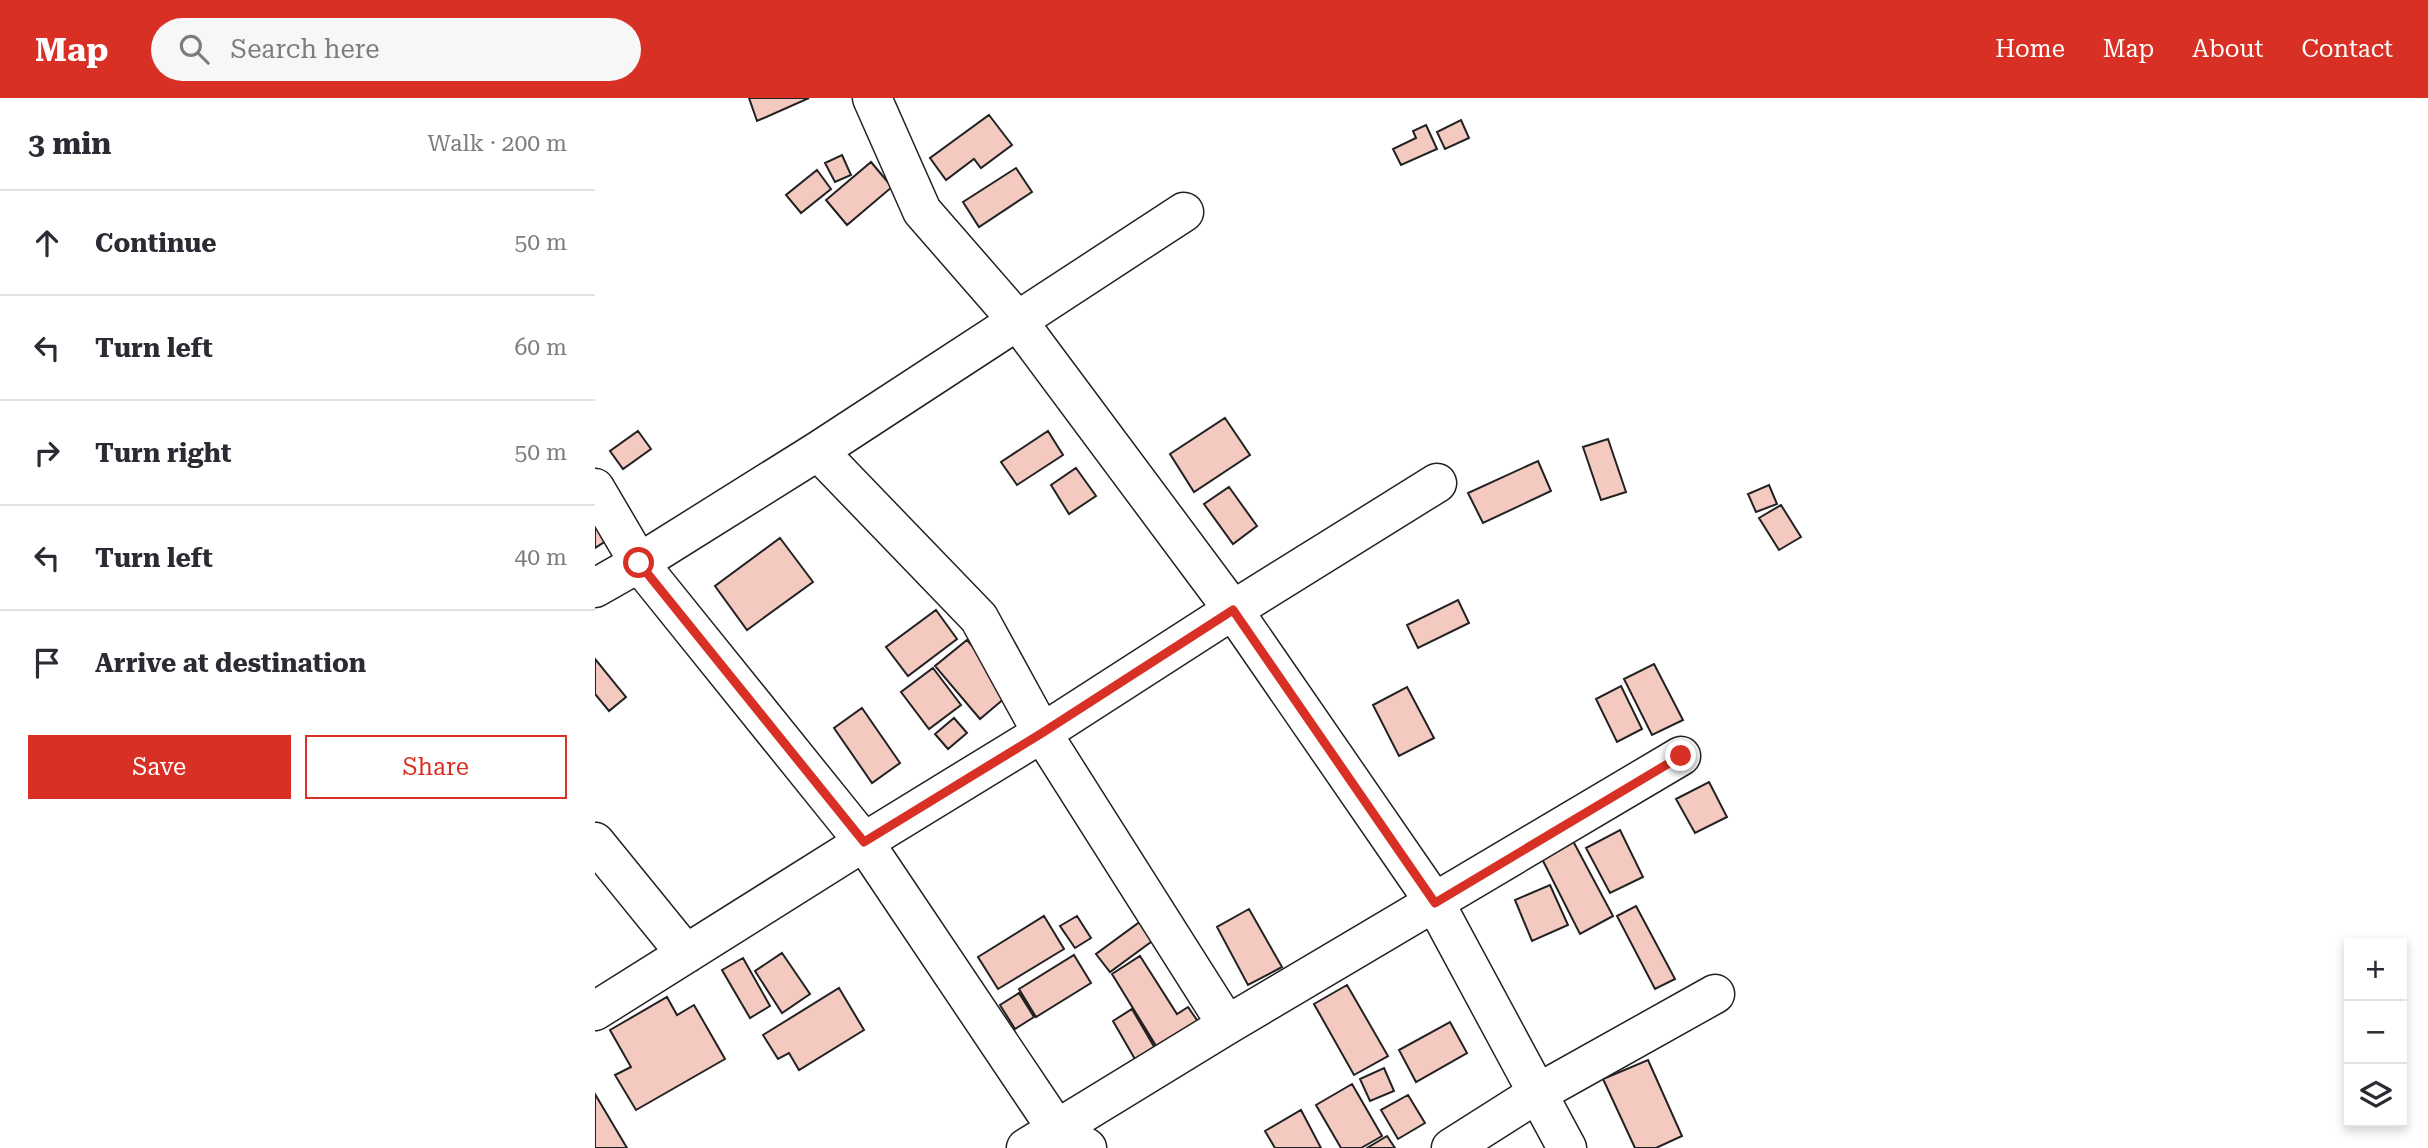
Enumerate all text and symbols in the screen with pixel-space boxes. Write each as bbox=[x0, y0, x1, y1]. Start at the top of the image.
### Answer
search box bbox=[151, 18, 641, 81]
text: Map bbox=[35, 30, 109, 69]
icon: search bbox=[175, 30, 213, 68]
text: Search here bbox=[231, 34, 380, 64]
text: Home bbox=[1995, 35, 2065, 63]
text: Map bbox=[2103, 35, 2154, 63]
text: About bbox=[2192, 35, 2263, 63]
text: Contact bbox=[2301, 35, 2393, 63]
text: 3 min bbox=[28, 126, 111, 161]
text: Walk · 200 m bbox=[428, 130, 567, 157]
icon: ahead bbox=[28, 224, 66, 262]
text: Continue bbox=[95, 228, 217, 258]
text: 50 m bbox=[514, 229, 567, 256]
icon: left bbox=[28, 329, 66, 367]
text: Turn left bbox=[95, 333, 213, 363]
text: 60 m bbox=[514, 334, 567, 361]
icon: right bbox=[28, 434, 66, 472]
text: Turn right bbox=[95, 438, 231, 468]
text: 50 m bbox=[514, 439, 567, 466]
icon: left bbox=[28, 539, 66, 577]
text: Turn left bbox=[95, 543, 213, 573]
text: 40 m bbox=[514, 544, 567, 571]
route start bbox=[623, 547, 654, 578]
icon: arrive bbox=[28, 644, 66, 682]
text: Arrive at destination bbox=[95, 648, 366, 678]
button: Save bbox=[28, 735, 291, 799]
button: Share bbox=[305, 735, 567, 799]
route end bbox=[1665, 740, 1696, 771]
map controls bbox=[2344, 938, 2407, 1127]
button: + bbox=[2344, 938, 2407, 1001]
button: − bbox=[2344, 1001, 2407, 1064]
button: layers bbox=[2344, 1064, 2407, 1127]

